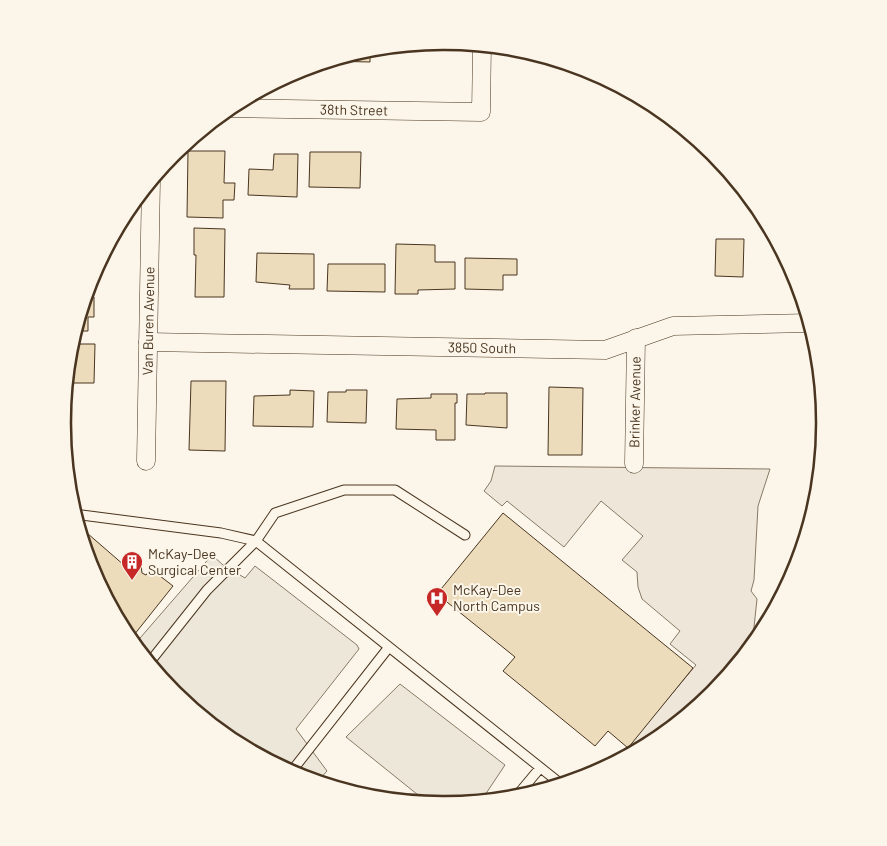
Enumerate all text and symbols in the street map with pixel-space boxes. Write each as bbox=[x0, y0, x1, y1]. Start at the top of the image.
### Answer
street label: 38th Street bbox=[320, 100, 388, 119]
street label: Van Buren Avenue bbox=[139, 267, 157, 375]
street label: 3850 South bbox=[448, 338, 516, 356]
street label: Brinker Avenue bbox=[625, 356, 644, 448]
place label: McKay-Dee Surgical Center bbox=[148, 545, 241, 578]
building icon: McKay-Dee Surgical Center bbox=[120, 550, 144, 581]
place label: McKay-Dee North Campus bbox=[453, 581, 540, 614]
hospital icon: McKay-Dee North Campus bbox=[425, 586, 449, 617]

